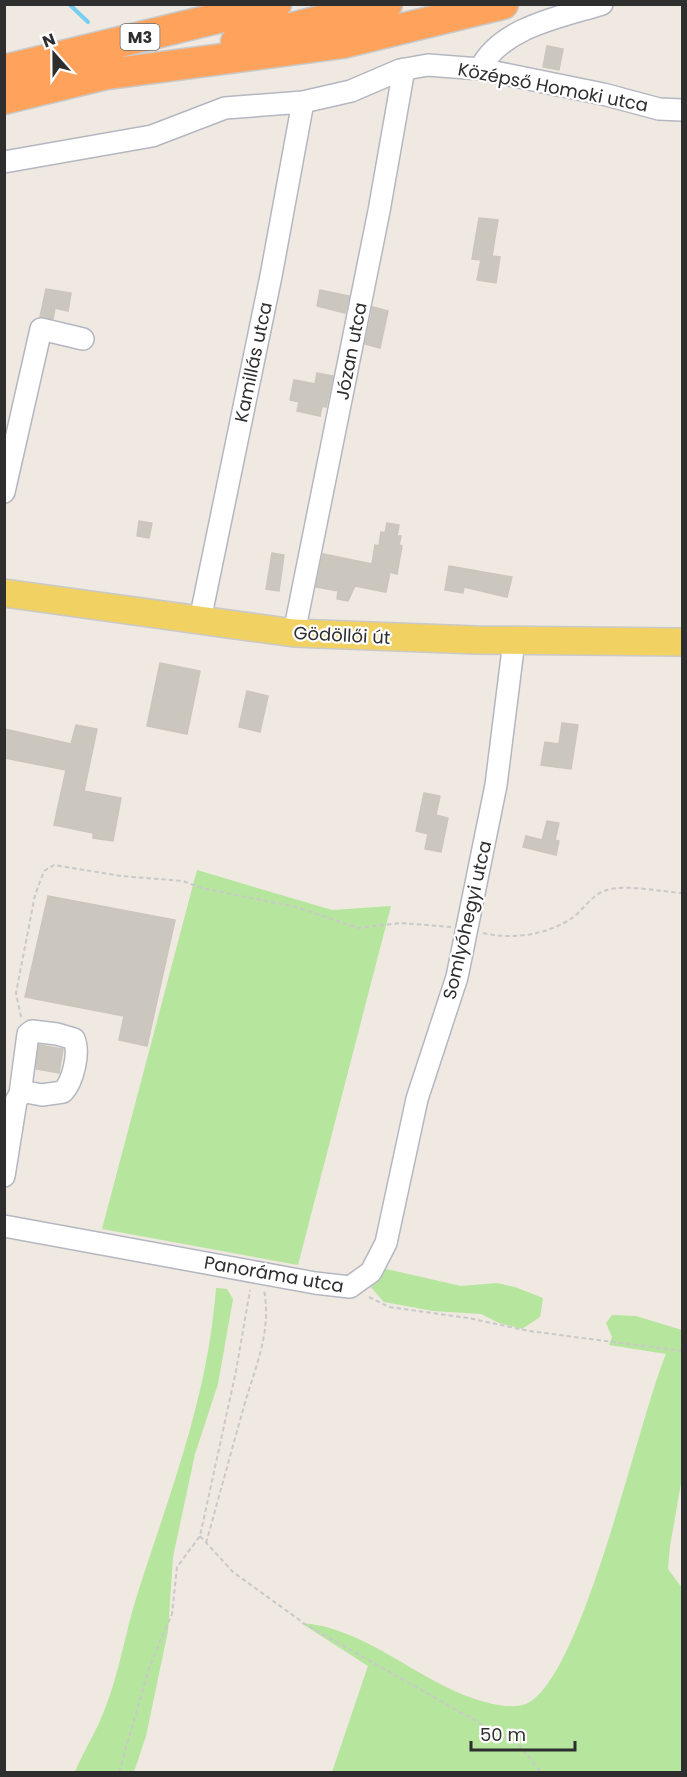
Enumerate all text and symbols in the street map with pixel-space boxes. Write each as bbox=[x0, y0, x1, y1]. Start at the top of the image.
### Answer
north arrow bbox=[24, 24, 84, 84]
road number: M3 bbox=[120, 24, 160, 50]
text: N bbox=[39, 28, 59, 53]
street label: Középső Homoki utca bbox=[456, 56, 650, 118]
street label: Kamillás utca bbox=[228, 300, 278, 424]
street label: Józan utca bbox=[329, 300, 373, 402]
street label: Gödöllői út bbox=[293, 620, 391, 650]
street label: Somlyóhegyi utca bbox=[437, 838, 497, 1002]
street label: Panoráma utca bbox=[202, 1249, 346, 1299]
scale bar bbox=[471, 1714, 574, 1752]
text: 50 m bbox=[480, 1722, 526, 1747]

